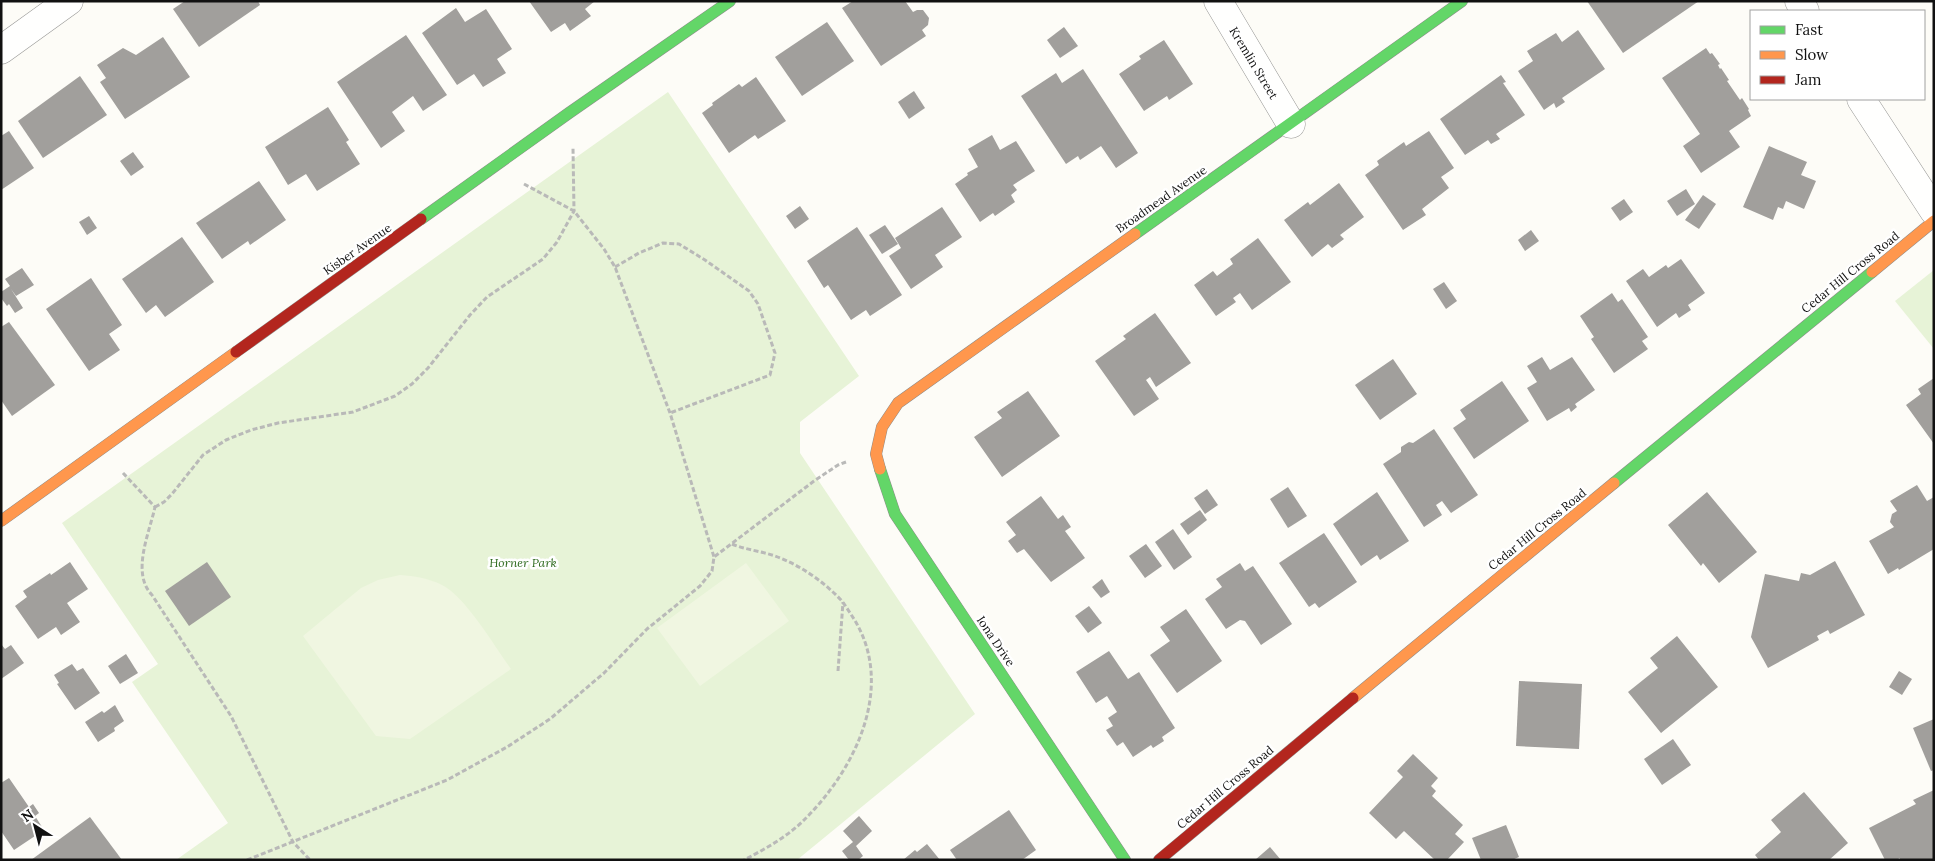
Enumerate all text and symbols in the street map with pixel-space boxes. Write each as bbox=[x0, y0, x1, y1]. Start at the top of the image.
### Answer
legend bbox=[1750, 10, 1925, 100]
text: Fast bbox=[1795, 20, 1823, 39]
street label: Kremlin Street bbox=[1227, 24, 1282, 102]
text: Slow bbox=[1795, 45, 1828, 64]
text: Jam bbox=[1794, 70, 1822, 89]
street label: Broadmead Avenue bbox=[1113, 162, 1210, 236]
street label: Kisber Avenue bbox=[320, 220, 394, 278]
street label: Cedar Hill Cross Road bbox=[1798, 228, 1902, 316]
street label: Cedar Hill Cross Road bbox=[1485, 485, 1589, 573]
park label: Horner Park bbox=[489, 555, 557, 570]
street label: Iona Drive bbox=[974, 613, 1019, 669]
street label: Cedar Hill Cross Road bbox=[1174, 742, 1276, 832]
north arrow bbox=[10, 801, 60, 851]
text: N bbox=[18, 805, 37, 826]

